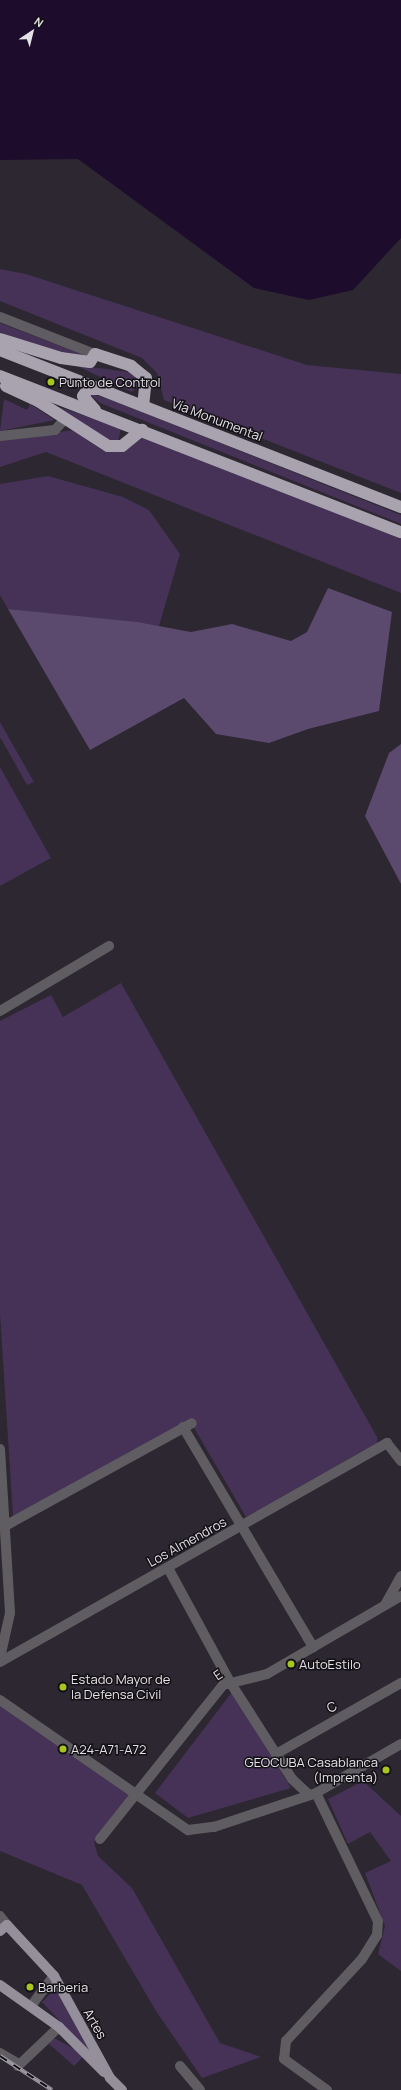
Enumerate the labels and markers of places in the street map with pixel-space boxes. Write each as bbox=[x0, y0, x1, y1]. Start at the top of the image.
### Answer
place label: Punto de Control bbox=[59, 374, 161, 390]
marker: Punto de Control bbox=[46, 377, 56, 387]
place label: AutoEstilo bbox=[299, 1656, 361, 1672]
marker: AutoEstilo bbox=[286, 1659, 296, 1669]
place label: Estado Mayor de la Defensa Civil bbox=[71, 1672, 170, 1703]
marker: Estado Mayor de la Defensa Civil bbox=[58, 1682, 68, 1692]
place label: A24-A71-A72 bbox=[71, 1741, 146, 1757]
marker: A24-A71-A72 bbox=[58, 1744, 68, 1754]
place label: GEOCUBA Casablanca (Imprenta) bbox=[245, 1755, 378, 1786]
marker: GEOCUBA Casablanca (Imprenta) bbox=[381, 1765, 391, 1775]
place label: Barberia bbox=[38, 1979, 88, 1995]
marker: Barberia bbox=[25, 1982, 35, 1992]

